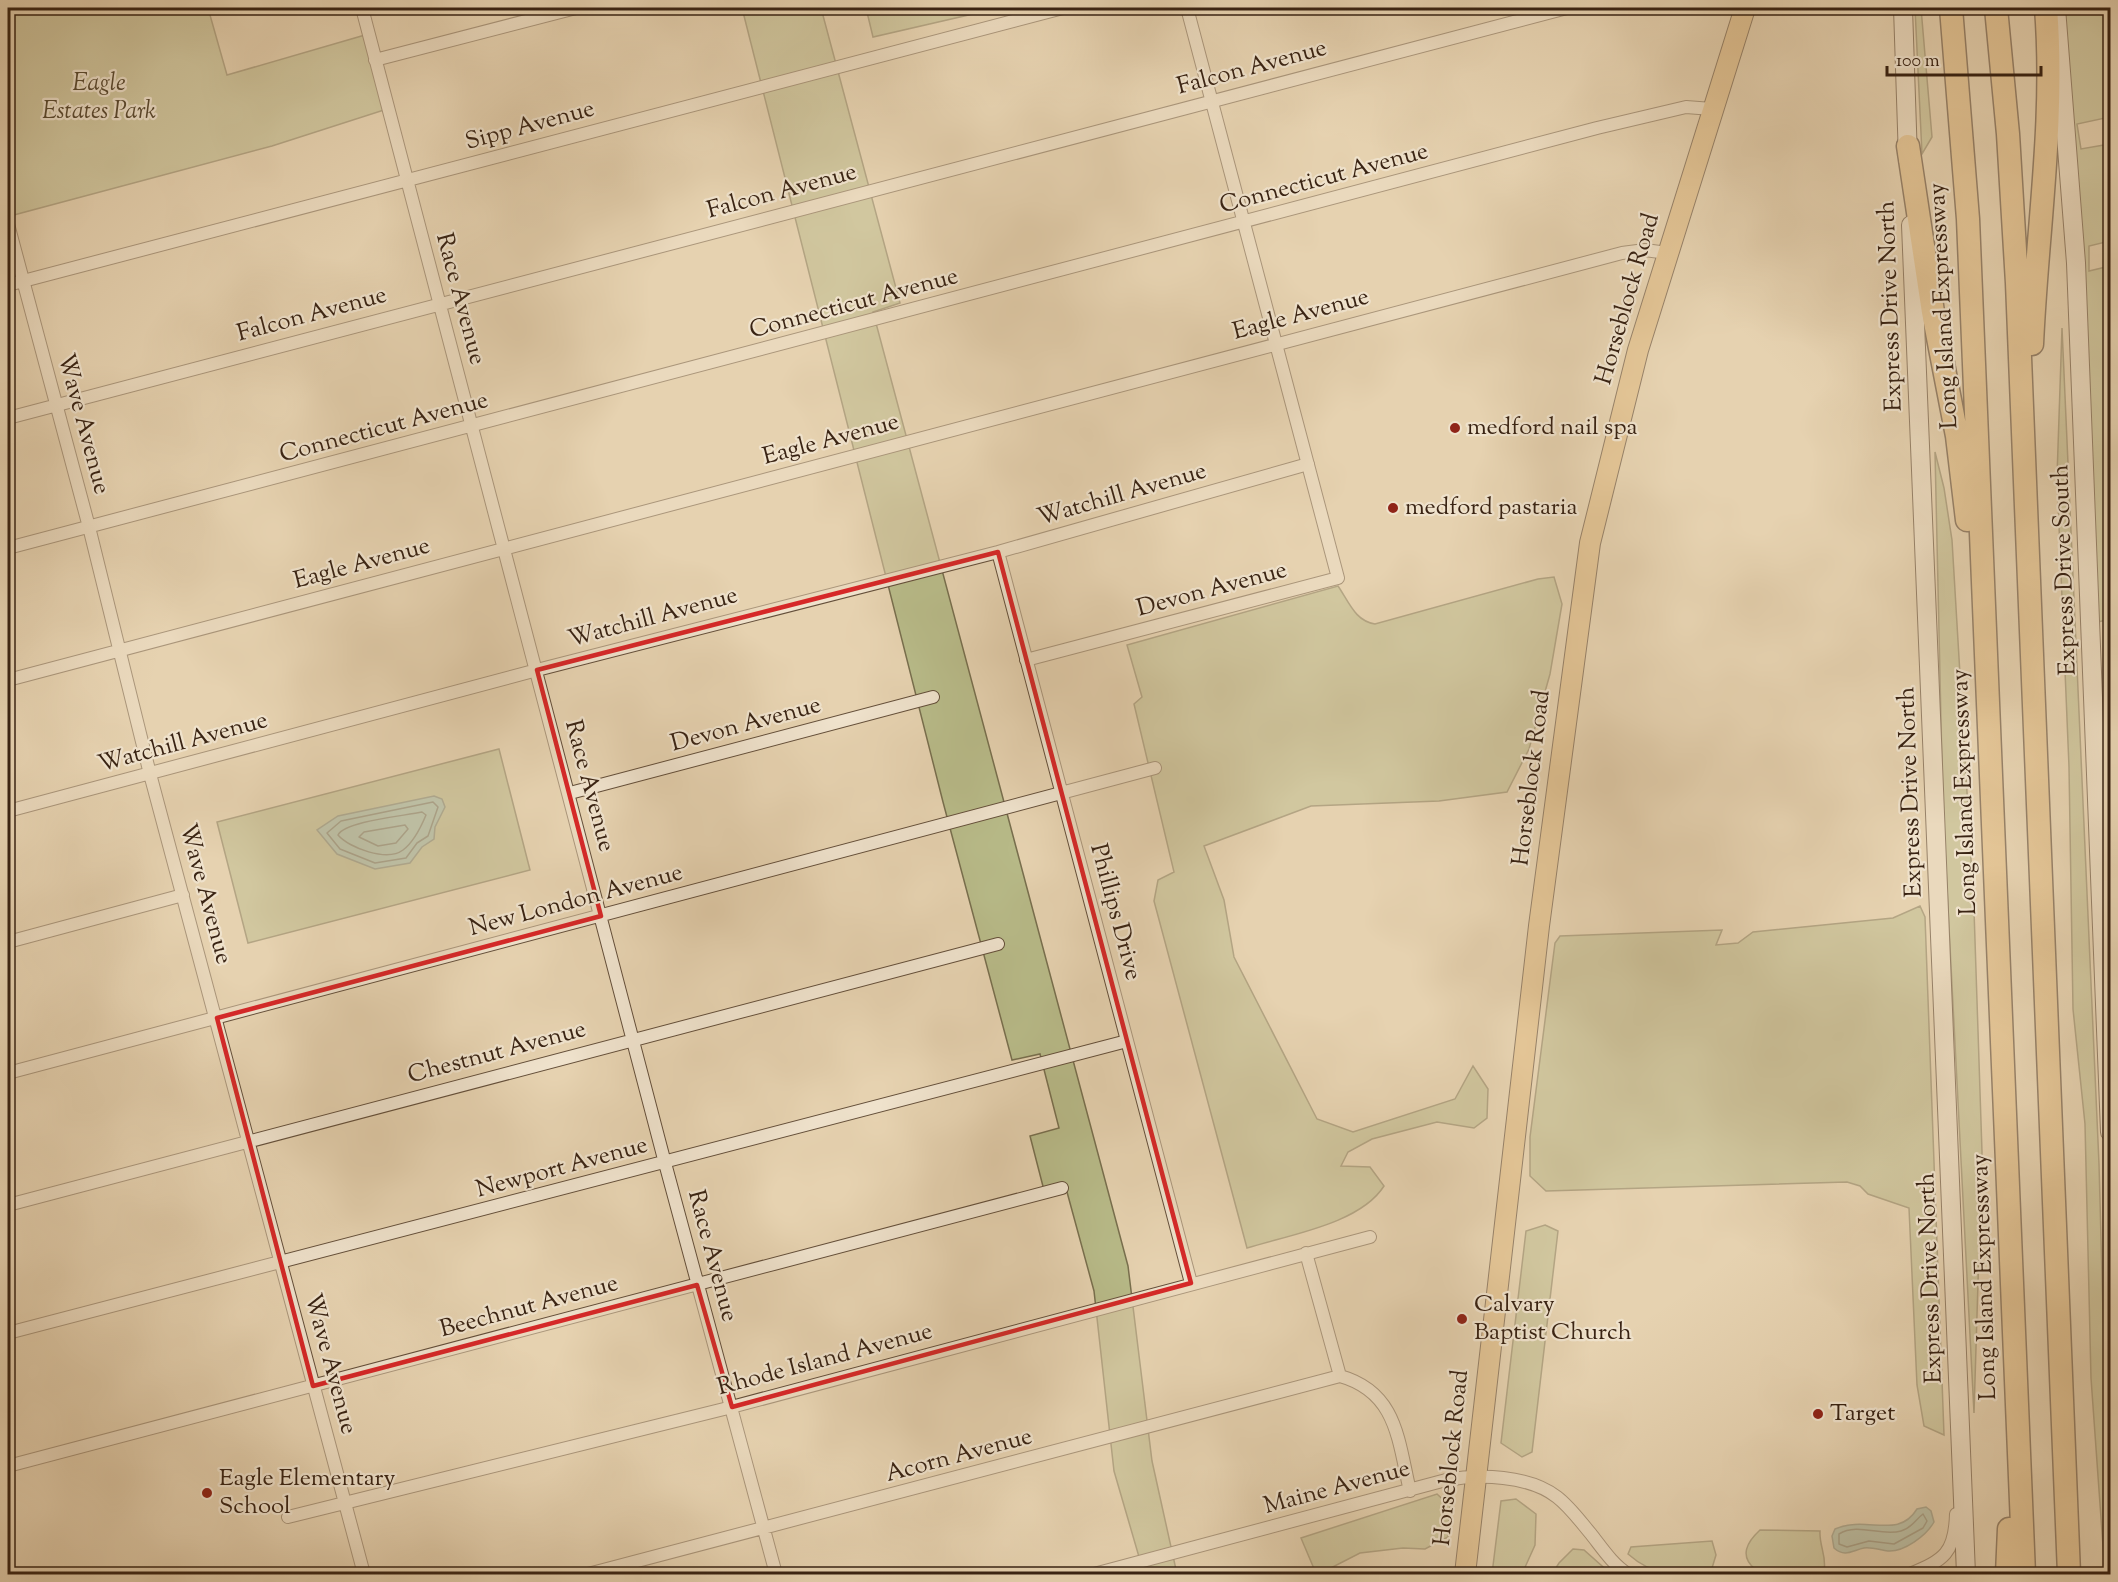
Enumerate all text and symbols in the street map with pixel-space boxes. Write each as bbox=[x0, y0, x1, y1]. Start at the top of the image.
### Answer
street label: Falcon Avenue bbox=[1173, 32, 1331, 104]
scale bar bbox=[1887, 39, 2042, 77]
text: 100 m bbox=[1896, 49, 1940, 75]
park label: Eagle Estates Park bbox=[42, 67, 156, 129]
street label: Sipp Avenue bbox=[462, 92, 598, 160]
street label: Connecticut Avenue bbox=[1216, 135, 1432, 223]
street label: Falcon Avenue bbox=[703, 156, 861, 228]
street label: Long Island Expressway bbox=[1921, 182, 1967, 430]
street label: Express Drive North bbox=[1870, 200, 1912, 412]
street label: Horseblock Road bbox=[1587, 209, 1669, 389]
street label: Race Avenue bbox=[426, 229, 494, 369]
street label: Connecticut Avenue bbox=[746, 260, 962, 348]
street label: Falcon Avenue bbox=[233, 279, 391, 351]
street label: Eagle Avenue bbox=[1229, 280, 1373, 350]
street label: Wave Avenue bbox=[48, 350, 118, 498]
street label: Connecticut Avenue bbox=[276, 384, 492, 472]
street label: Eagle Avenue bbox=[759, 405, 903, 475]
place label: medford nail spa bbox=[1467, 411, 1638, 445]
marker: medford nail spa bbox=[1448, 421, 1462, 435]
street label: Watchill Avenue bbox=[1033, 455, 1211, 535]
street label: Express Drive South bbox=[2044, 464, 2086, 676]
place label: medford pastaria bbox=[1405, 491, 1578, 525]
marker: medford pastaria bbox=[1386, 501, 1400, 515]
street label: Eagle Avenue bbox=[290, 529, 434, 599]
street label: Devon Avenue bbox=[1133, 554, 1291, 626]
street label: Watchill Avenue bbox=[564, 579, 742, 657]
street label: Long Island Expressway bbox=[1944, 668, 1986, 916]
street label: Express Drive North bbox=[1890, 686, 1932, 898]
street label: Horseblock Road bbox=[1504, 688, 1560, 868]
street label: Devon Avenue bbox=[667, 689, 825, 761]
street label: Watchill Avenue bbox=[94, 704, 272, 782]
street label: Race Avenue bbox=[555, 716, 623, 856]
street label: Wave Avenue bbox=[170, 820, 240, 968]
street label: Phillips Drive bbox=[1080, 840, 1150, 984]
street label: New London Avenue bbox=[465, 856, 687, 946]
street label: Chestnut Avenue bbox=[404, 1013, 590, 1093]
street label: Newport Avenue bbox=[472, 1129, 652, 1207]
street label: Long Island Expressway bbox=[1964, 1153, 2006, 1401]
street label: Express Drive North bbox=[1910, 1172, 1952, 1384]
street label: Race Avenue bbox=[678, 1186, 746, 1326]
street label: Beechnut Avenue bbox=[436, 1267, 622, 1347]
place label: Calvary Baptist Church bbox=[1474, 1288, 1632, 1350]
street label: Wave Avenue bbox=[295, 1290, 365, 1438]
marker: Calvary Baptist Church bbox=[1455, 1312, 1469, 1326]
street label: Rhode Island Avenue bbox=[714, 1315, 936, 1405]
street label: Horseblock Road bbox=[1426, 1368, 1478, 1548]
place label: Target bbox=[1830, 1397, 1895, 1431]
marker: Target bbox=[1811, 1407, 1825, 1421]
street label: Acorn Avenue bbox=[882, 1420, 1036, 1492]
street label: Maine Avenue bbox=[1260, 1452, 1414, 1524]
place label: Eagle Elementary School bbox=[219, 1462, 395, 1524]
marker: Eagle Elementary School bbox=[200, 1486, 214, 1500]

